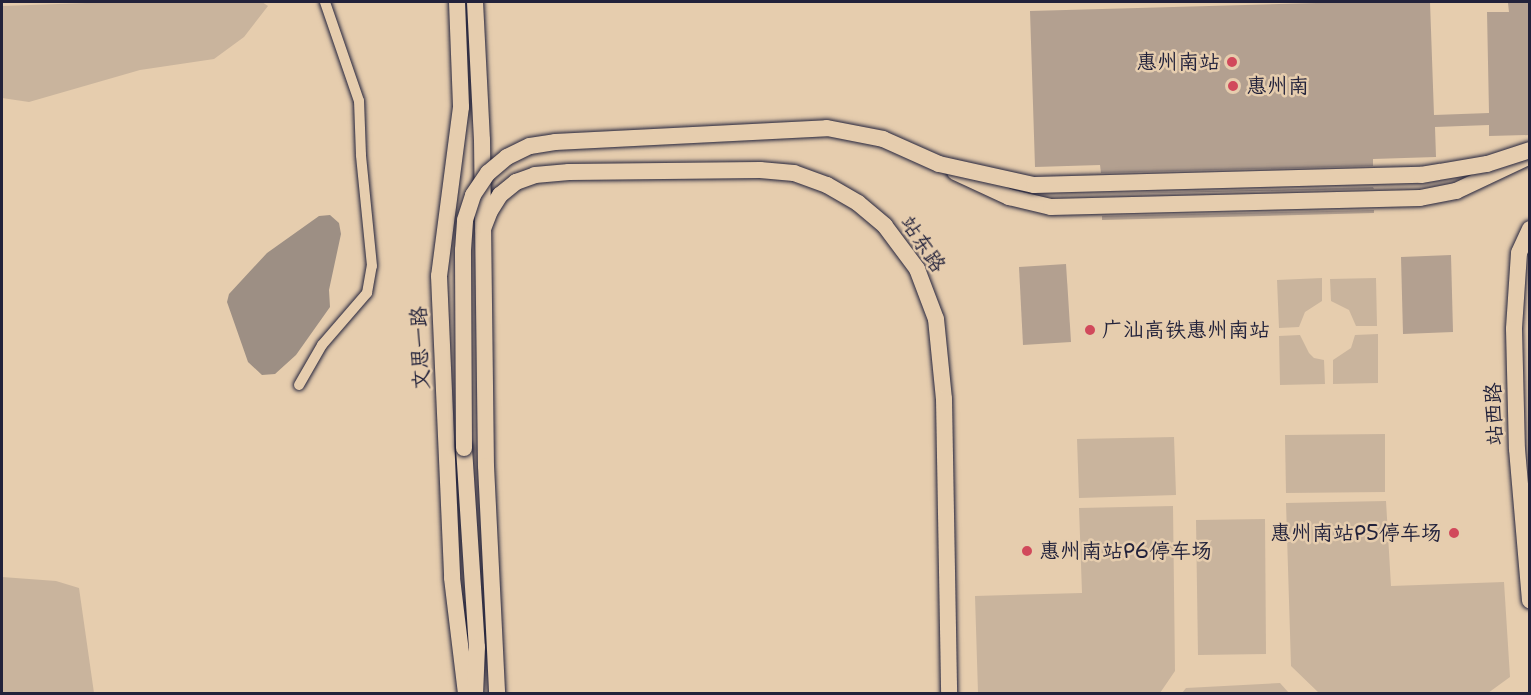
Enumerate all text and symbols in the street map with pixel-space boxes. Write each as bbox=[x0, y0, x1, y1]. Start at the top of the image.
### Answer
place label: 惠州南站 bbox=[1136, 49, 1220, 75]
marker: 惠州南站 bbox=[1225, 55, 1239, 69]
place label: 惠州南 bbox=[1246, 73, 1309, 99]
marker: 惠州南 bbox=[1224, 77, 1242, 95]
street label: 站东路 bbox=[895, 211, 951, 277]
street label: 文思一路 bbox=[406, 306, 434, 390]
place label: 广汕高铁惠州南站 bbox=[1102, 317, 1270, 343]
marker: 广汕高铁惠州南站 bbox=[1083, 323, 1097, 337]
street label: 站西路 bbox=[1480, 382, 1508, 446]
place label: 惠州南站P5停车场 bbox=[1270, 520, 1442, 546]
marker: 惠州南站P5停车场 bbox=[1447, 526, 1461, 540]
place label: 惠州南站P6停车场 bbox=[1039, 538, 1212, 564]
marker: 惠州南站P6停车场 bbox=[1020, 544, 1034, 558]

